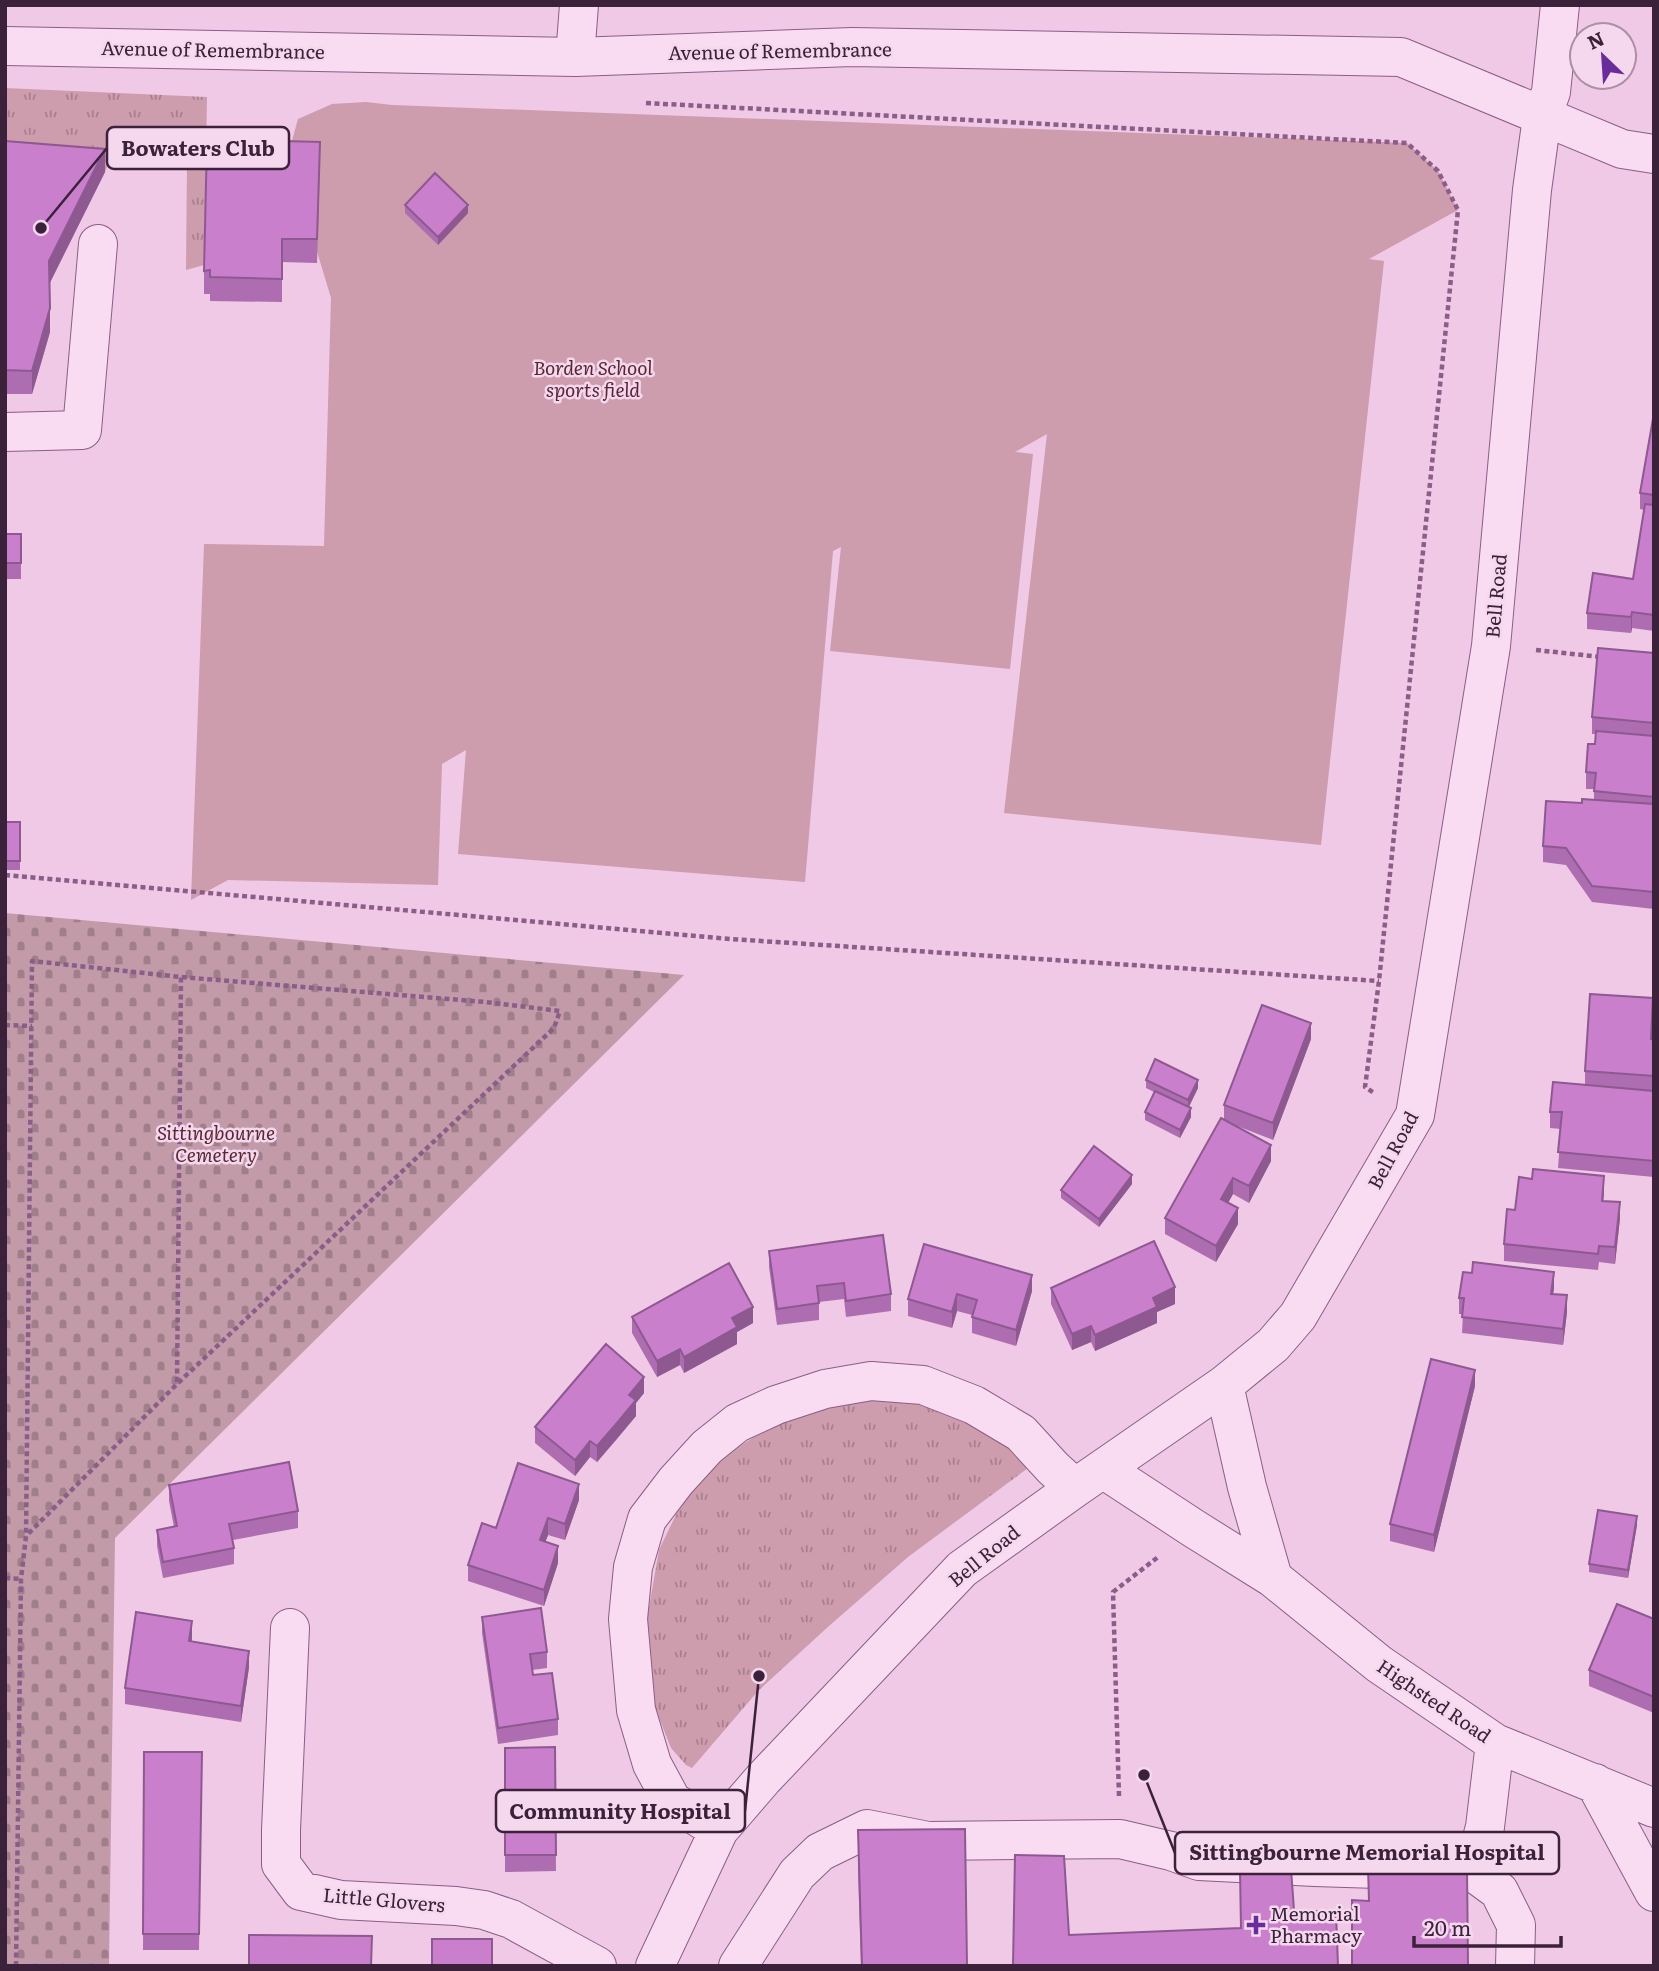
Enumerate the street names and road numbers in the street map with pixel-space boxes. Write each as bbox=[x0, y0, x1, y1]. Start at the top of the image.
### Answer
street label: Avenue of Remembrance bbox=[101, 33, 325, 65]
street label: Avenue of Remembrance bbox=[668, 34, 892, 66]
street label: Bell Road bbox=[1477, 552, 1513, 639]
street label: Bell Road bbox=[1360, 1105, 1425, 1194]
street label: Bell Road bbox=[942, 1517, 1025, 1593]
street label: Highsted Road bbox=[1372, 1652, 1498, 1749]
street label: Little Glovers bbox=[322, 1880, 447, 1918]

